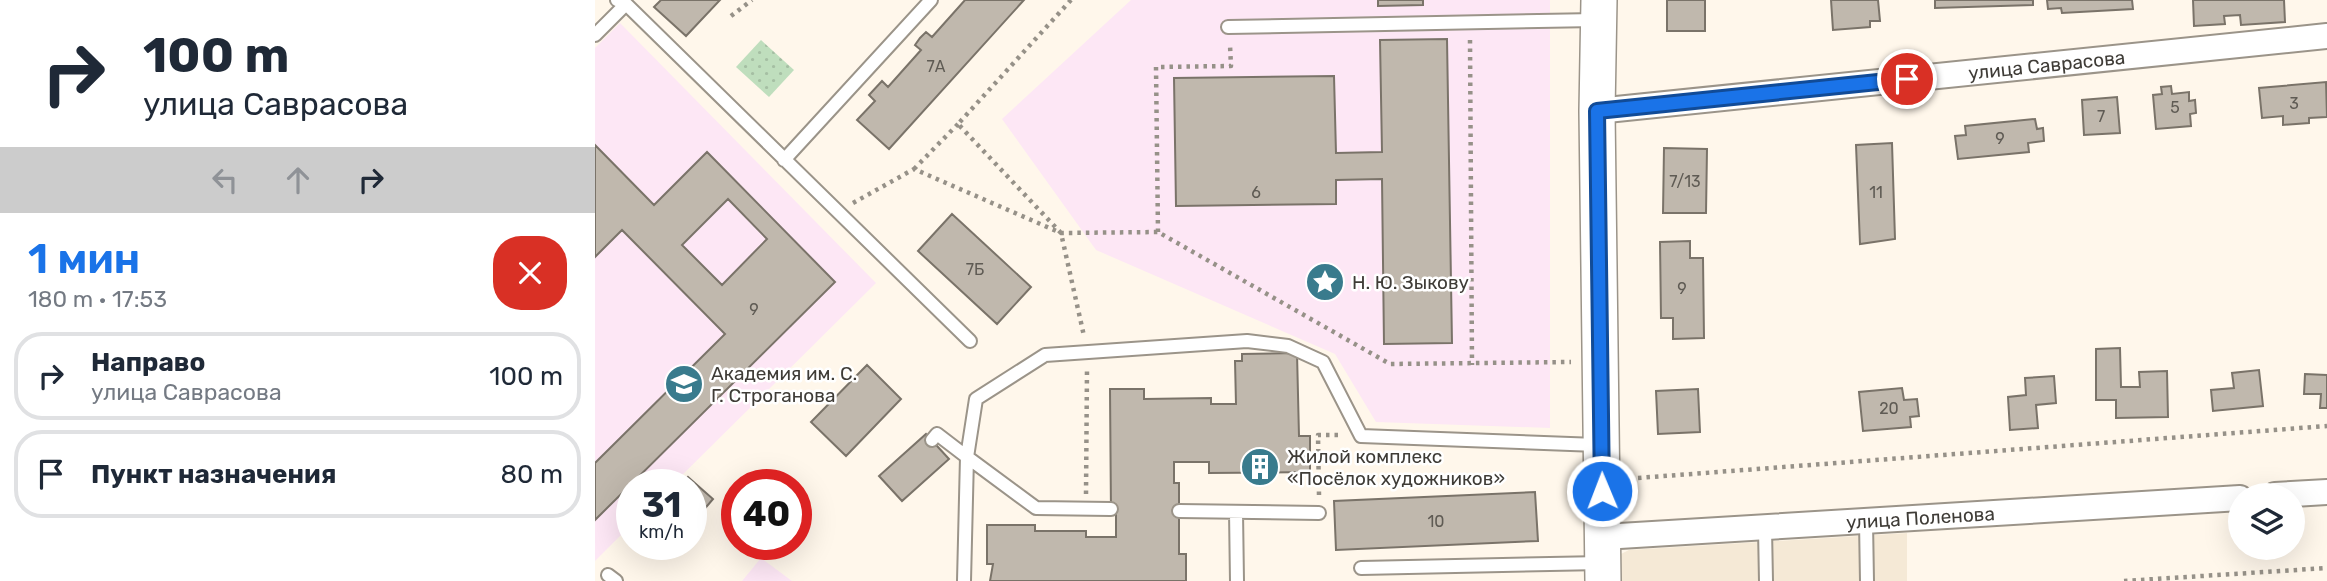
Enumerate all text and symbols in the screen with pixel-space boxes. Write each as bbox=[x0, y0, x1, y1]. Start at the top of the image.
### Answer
text: 100 m bbox=[143, 26, 289, 84]
icon: right bbox=[28, 28, 119, 119]
street label: улица Саврасова bbox=[1967, 46, 2126, 85]
pin bbox=[1877, 49, 1937, 109]
house number: 7А bbox=[927, 57, 946, 76]
icon: arrive bbox=[1888, 60, 1926, 98]
text: улица Саврасова bbox=[143, 85, 408, 123]
house number: 3 bbox=[2289, 94, 2299, 113]
house number: 5 bbox=[2170, 98, 2180, 117]
house number: 7 bbox=[2097, 107, 2105, 126]
house number: 9 bbox=[1995, 129, 2005, 148]
icon: left bbox=[206, 161, 244, 199]
icon: ahead bbox=[279, 161, 317, 199]
icon: right bbox=[352, 161, 390, 199]
house number: 7/13 bbox=[1669, 172, 1701, 191]
house number: 6 bbox=[1251, 183, 1261, 202]
house number: 11 bbox=[1869, 183, 1883, 202]
text: 1 мин bbox=[28, 234, 140, 284]
button: close bbox=[493, 236, 567, 310]
house number: 7Б bbox=[966, 260, 984, 279]
place icon: Н. Ю. Зыкову bbox=[1304, 261, 1346, 303]
place label: Н. Ю. Зыкову bbox=[1352, 271, 1469, 294]
house number: 9 bbox=[1677, 279, 1687, 298]
text: 180 m · 17:53 bbox=[28, 285, 167, 313]
house number: 9 bbox=[749, 300, 759, 319]
text: Направо bbox=[91, 347, 205, 378]
icon: right bbox=[32, 357, 70, 395]
text: 100 m bbox=[489, 361, 563, 392]
place label: Академия им. С. Г. Строганова bbox=[711, 362, 857, 407]
school or university icon: Академия им. С. Г. Строганова bbox=[663, 363, 705, 405]
text: улица Саврасова bbox=[91, 378, 282, 406]
house number: 20 bbox=[1879, 399, 1899, 418]
place label: Жилой комплекс «Посёлок художников» bbox=[1287, 445, 1505, 490]
building icon: Жилой комплекс «Посёлок художников» bbox=[1239, 446, 1281, 488]
position arrow bbox=[1565, 454, 1639, 528]
icon: arrive bbox=[32, 455, 70, 493]
text: Пункт назначения bbox=[91, 459, 336, 490]
text: 80 m bbox=[500, 459, 563, 490]
speed limit sign: 40 bbox=[721, 469, 812, 560]
map controls bbox=[2228, 483, 2305, 560]
button: layers bbox=[2228, 483, 2305, 560]
text: 31 bbox=[642, 484, 681, 526]
street label: улица Поленова bbox=[1845, 502, 1995, 534]
house number: 10 bbox=[1427, 512, 1445, 531]
text: km/h bbox=[639, 521, 684, 543]

